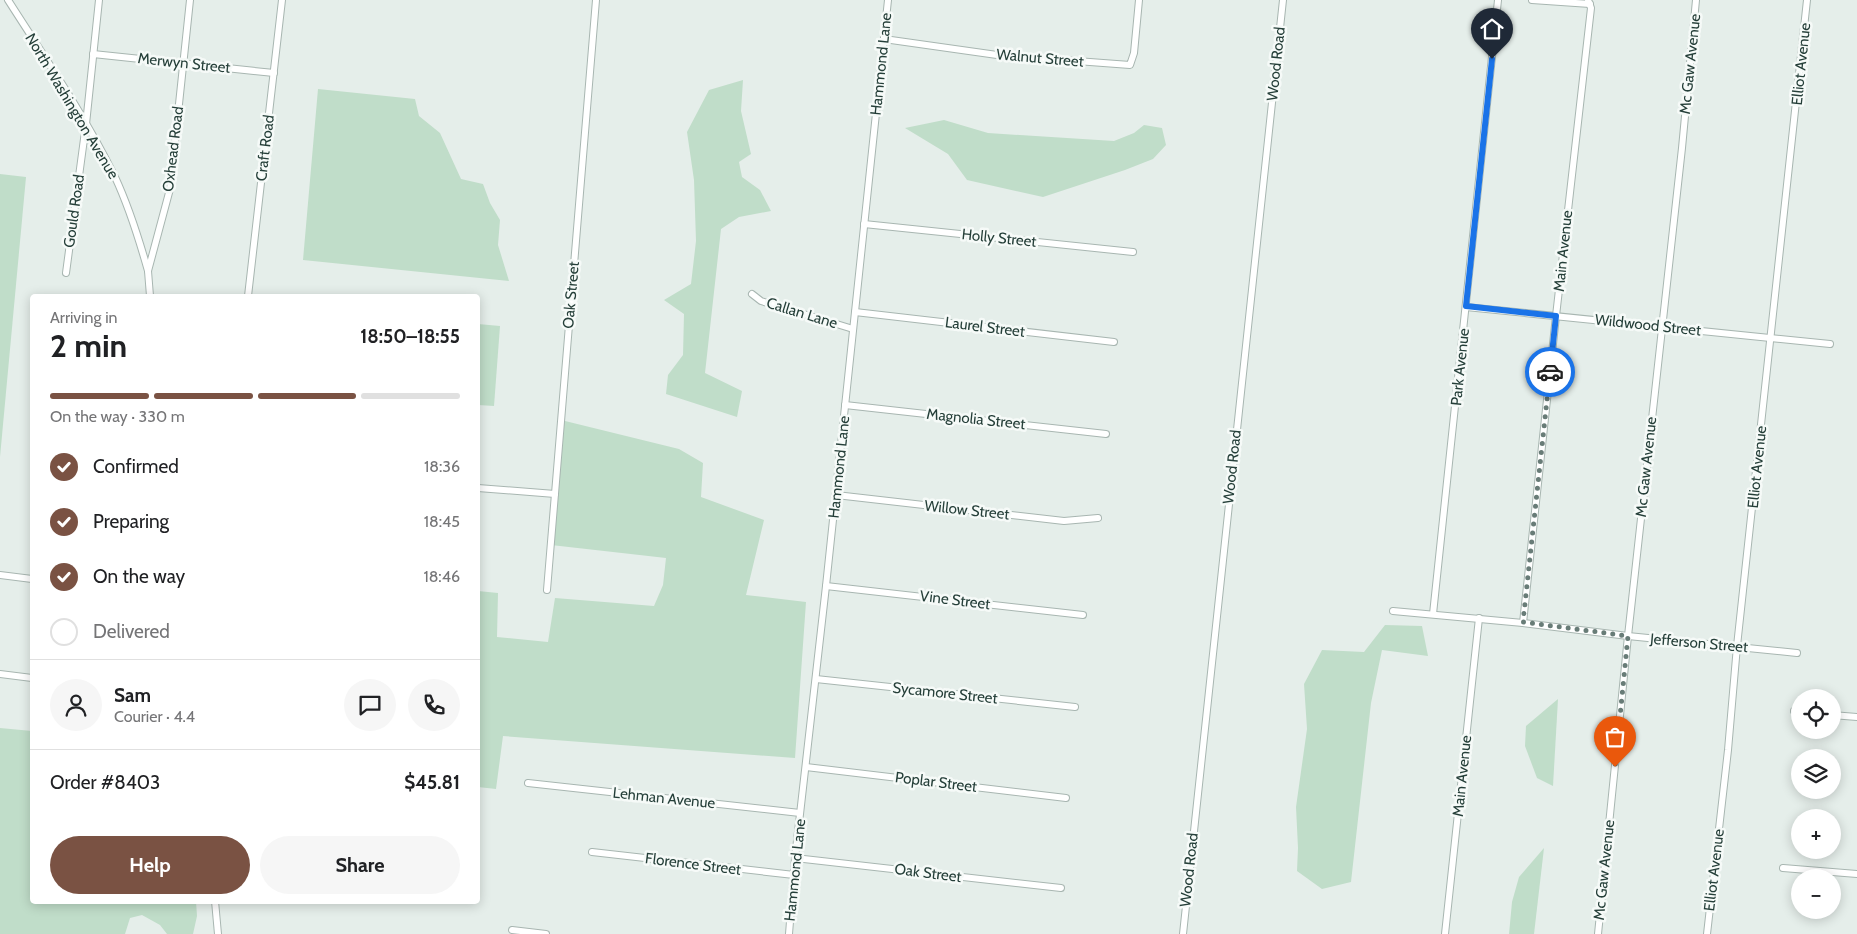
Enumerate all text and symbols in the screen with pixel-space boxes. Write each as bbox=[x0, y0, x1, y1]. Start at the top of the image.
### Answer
pin bbox=[1471, 8, 1513, 59]
street label: Hammond Lane bbox=[867, 11, 895, 116]
street label: Mc Gaw Avenue bbox=[1676, 12, 1704, 115]
icon: home bbox=[1478, 15, 1506, 43]
street label: Elliot Avenue bbox=[1788, 22, 1814, 106]
street label: Wood Road bbox=[1263, 26, 1289, 102]
street label: North Washington Avenue bbox=[21, 30, 123, 182]
street label: Walnut Street bbox=[996, 45, 1084, 71]
street label: Merwyn Street bbox=[137, 49, 231, 77]
street label: Oxhead Road bbox=[159, 105, 187, 193]
street label: Craft Road bbox=[252, 114, 278, 182]
street label: Gould Road bbox=[60, 173, 88, 249]
street label: Main Avenue bbox=[1550, 209, 1576, 293]
street label: Holly Street bbox=[961, 225, 1037, 251]
street label: Oak Street bbox=[559, 261, 583, 329]
street label: Callan Lane bbox=[764, 294, 840, 332]
text: Arriving in bbox=[50, 308, 117, 327]
street label: Wildwood Street bbox=[1594, 310, 1702, 340]
street label: Laurel Street bbox=[944, 313, 1026, 341]
text: 18:50–18:55 bbox=[360, 325, 460, 348]
text: 2 min bbox=[50, 326, 127, 365]
street label: Park Avenue bbox=[1447, 327, 1473, 407]
courier bbox=[1525, 347, 1575, 397]
icon: car bbox=[1536, 358, 1564, 386]
street label: Magnolia Street bbox=[926, 405, 1026, 433]
text: On the way · 330 m bbox=[50, 407, 185, 426]
street label: Hammond Lane bbox=[825, 414, 853, 519]
street label: Mc Gaw Avenue bbox=[1632, 415, 1660, 518]
street label: Elliot Avenue bbox=[1744, 425, 1770, 509]
street label: Wood Road bbox=[1219, 429, 1245, 505]
icon: check bbox=[50, 453, 78, 481]
text: Confirmed bbox=[93, 455, 179, 478]
text: 18:36 bbox=[424, 457, 460, 476]
street label: Willow Street bbox=[924, 497, 1010, 523]
icon: check bbox=[50, 508, 78, 536]
text: Preparing bbox=[93, 510, 169, 533]
text: 18:45 bbox=[424, 512, 460, 531]
icon: check bbox=[50, 563, 78, 591]
text: On the way bbox=[93, 565, 185, 588]
text: 18:46 bbox=[423, 567, 460, 586]
street label: Vine Street bbox=[919, 587, 991, 613]
text: Delivered bbox=[93, 620, 170, 643]
street label: Jefferson Street bbox=[1648, 630, 1749, 656]
button: person bbox=[50, 679, 102, 731]
button: chat bbox=[344, 679, 396, 731]
button: phone bbox=[408, 679, 460, 731]
street label: Sycamore Street bbox=[892, 679, 998, 707]
text: Sam bbox=[114, 684, 151, 707]
map controls bbox=[1791, 689, 1841, 919]
button: locate bbox=[1791, 689, 1841, 739]
text: Courier · 4.4 bbox=[114, 707, 195, 726]
pin bbox=[1594, 716, 1636, 767]
icon: bag bbox=[1601, 723, 1629, 751]
street label: Main Avenue bbox=[1449, 734, 1475, 818]
button: layers bbox=[1791, 749, 1841, 799]
street label: Poplar Street bbox=[894, 768, 978, 796]
text: Order #8403 bbox=[50, 771, 160, 794]
text: $45.81 bbox=[404, 771, 460, 794]
street label: Lehman Avenue bbox=[612, 784, 716, 812]
button: + bbox=[1791, 809, 1841, 859]
street label: Hammond Lane bbox=[781, 817, 809, 922]
street label: Mc Gaw Avenue bbox=[1590, 818, 1618, 921]
street label: Elliot Avenue bbox=[1700, 828, 1728, 912]
street label: Wood Road bbox=[1176, 832, 1202, 908]
button: Help bbox=[50, 836, 250, 894]
button: Share bbox=[260, 836, 460, 894]
street label: Florence Street bbox=[644, 849, 742, 879]
street label: Oak Street bbox=[894, 860, 962, 886]
button: − bbox=[1791, 869, 1841, 919]

